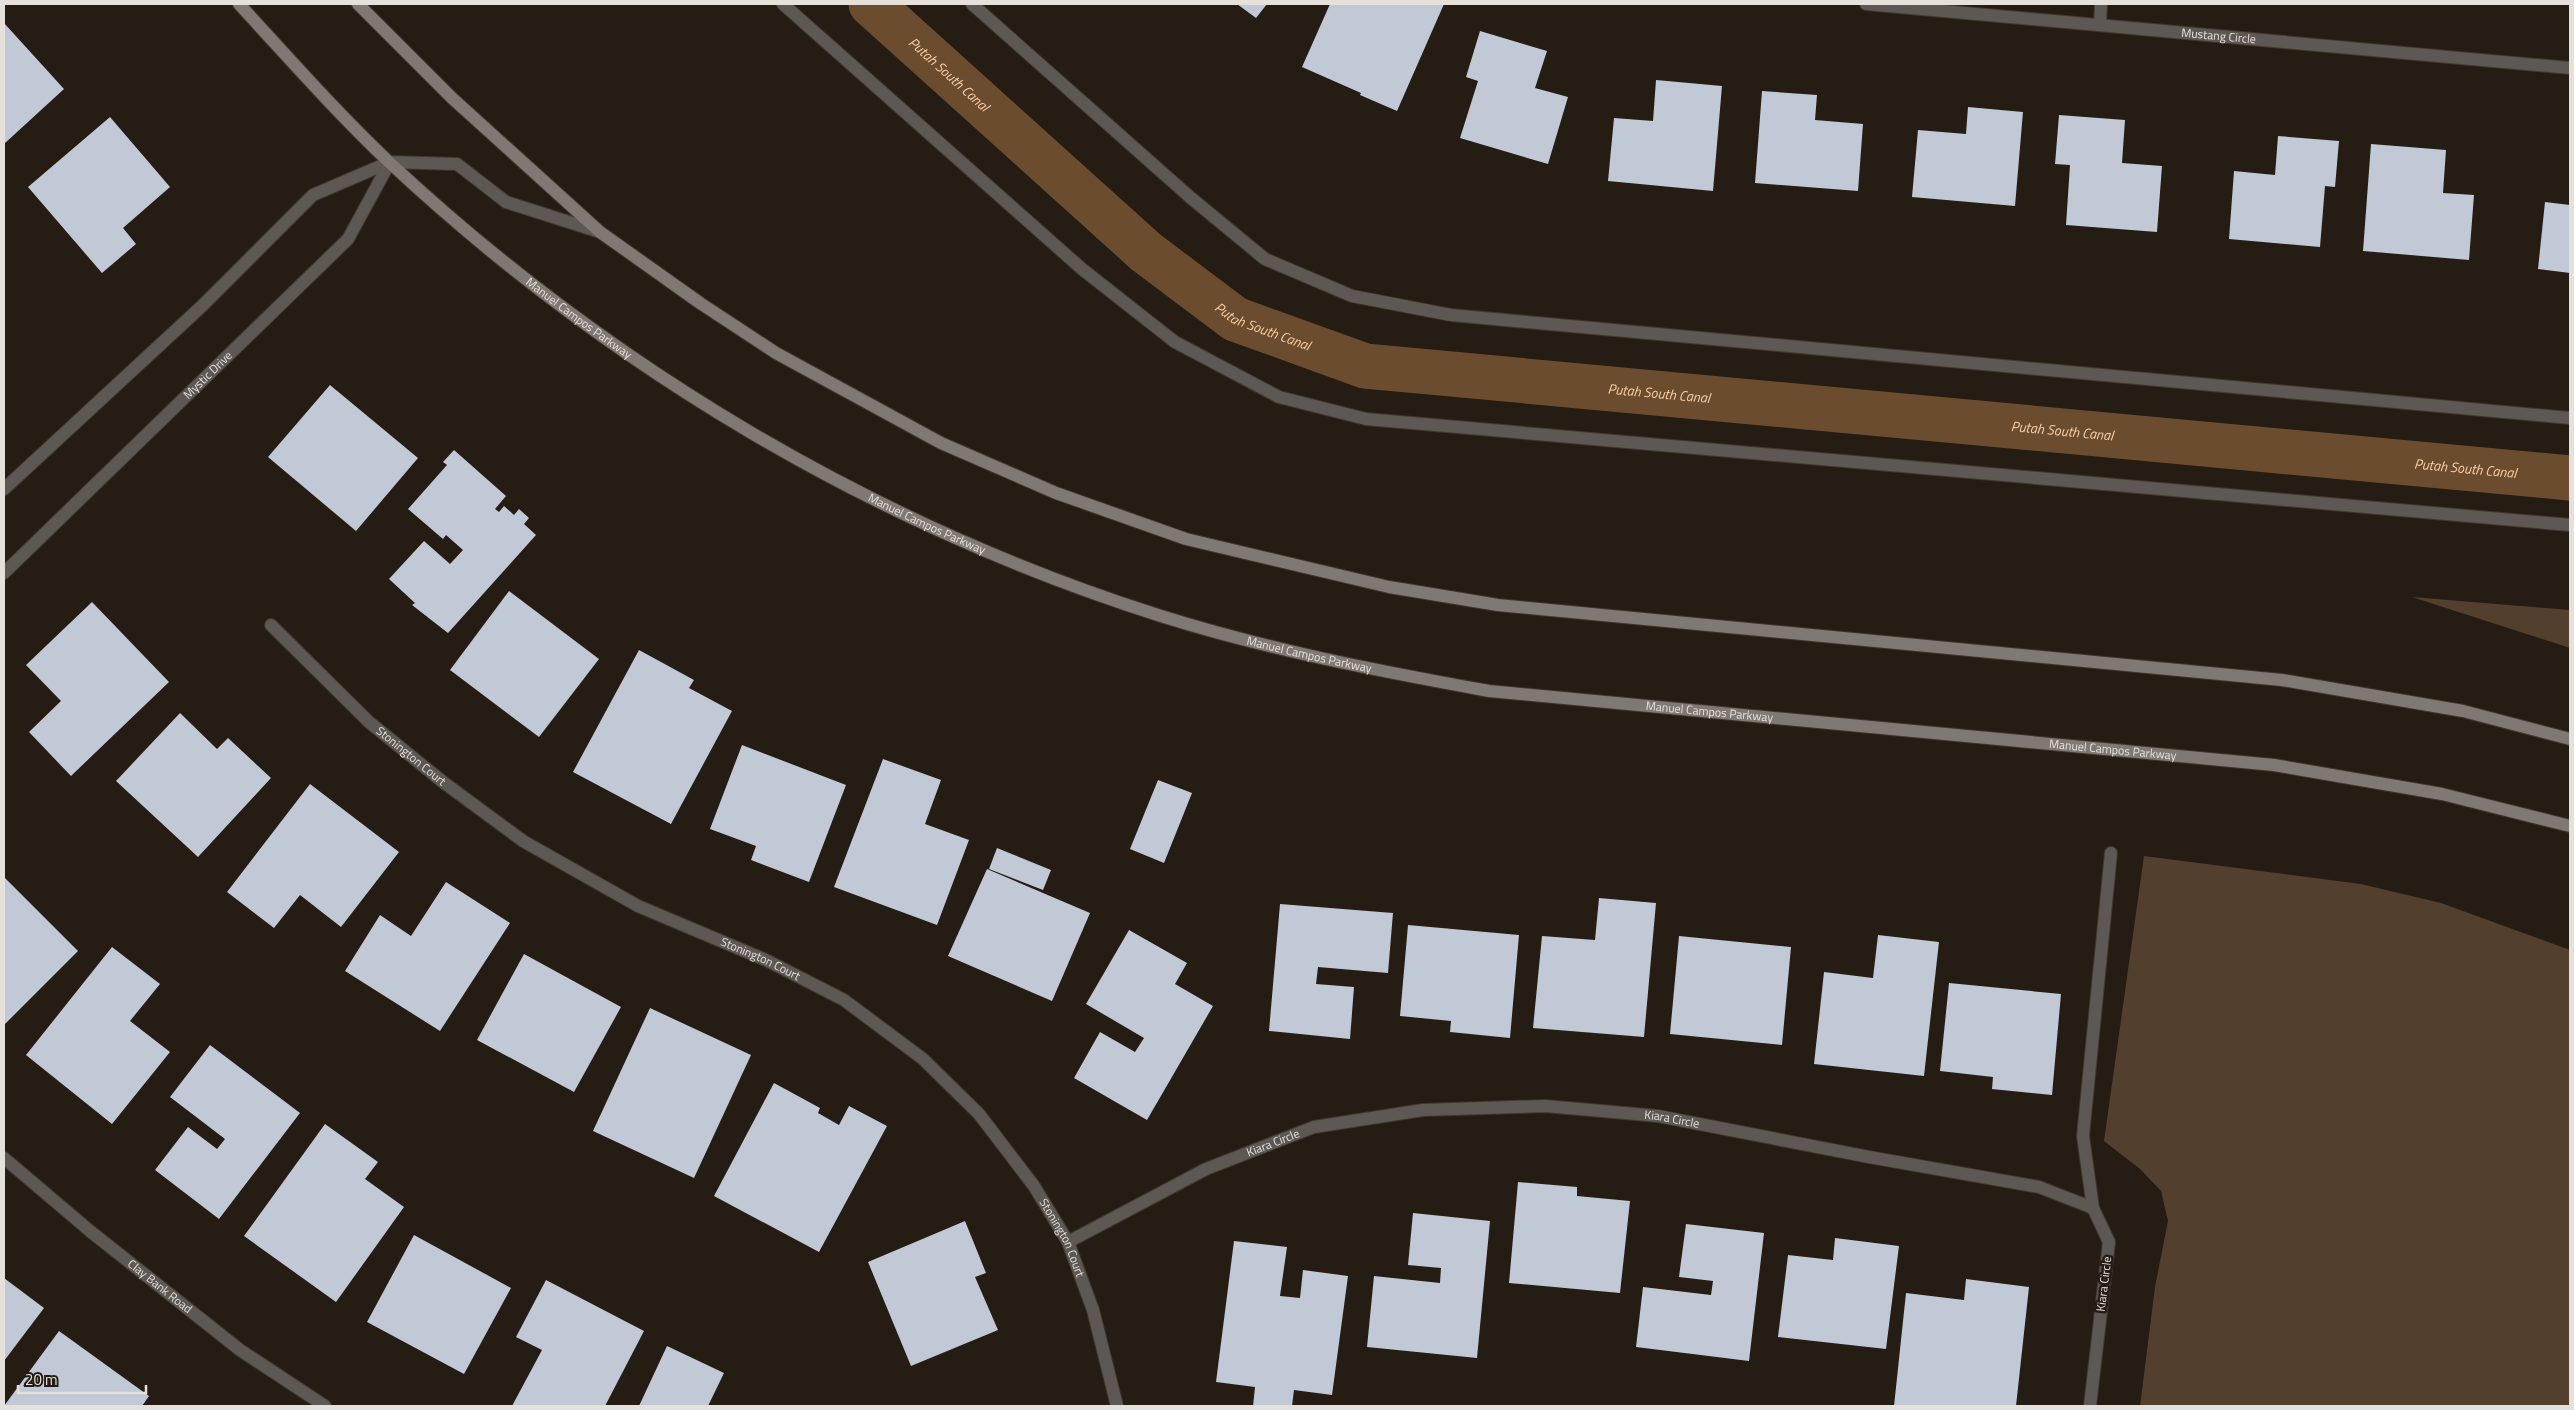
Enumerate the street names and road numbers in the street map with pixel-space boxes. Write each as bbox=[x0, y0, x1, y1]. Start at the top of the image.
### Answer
street label: Mustang Circle bbox=[2180, 23, 2257, 48]
street label: Manuel Campos Parkway bbox=[522, 272, 636, 363]
street label: Mystic Drive bbox=[178, 346, 236, 403]
street label: Manuel Campos Parkway bbox=[865, 488, 989, 559]
street label: Manuel Campos Parkway bbox=[1245, 631, 1374, 678]
street label: Manuel Campos Parkway bbox=[1645, 696, 1774, 727]
street label: Stonington Court bbox=[372, 721, 451, 791]
street label: Manuel Campos Parkway bbox=[2048, 734, 2177, 765]
street label: Stonington Court bbox=[718, 932, 804, 985]
street label: Kiara Circle bbox=[1644, 1105, 1701, 1133]
street label: Kiara Circle bbox=[1243, 1124, 1302, 1161]
street label: Stonington Court bbox=[1035, 1195, 1090, 1280]
street label: Clay Bank Road bbox=[124, 1254, 197, 1318]
street label: Kiara Circle bbox=[2091, 1255, 2116, 1313]

